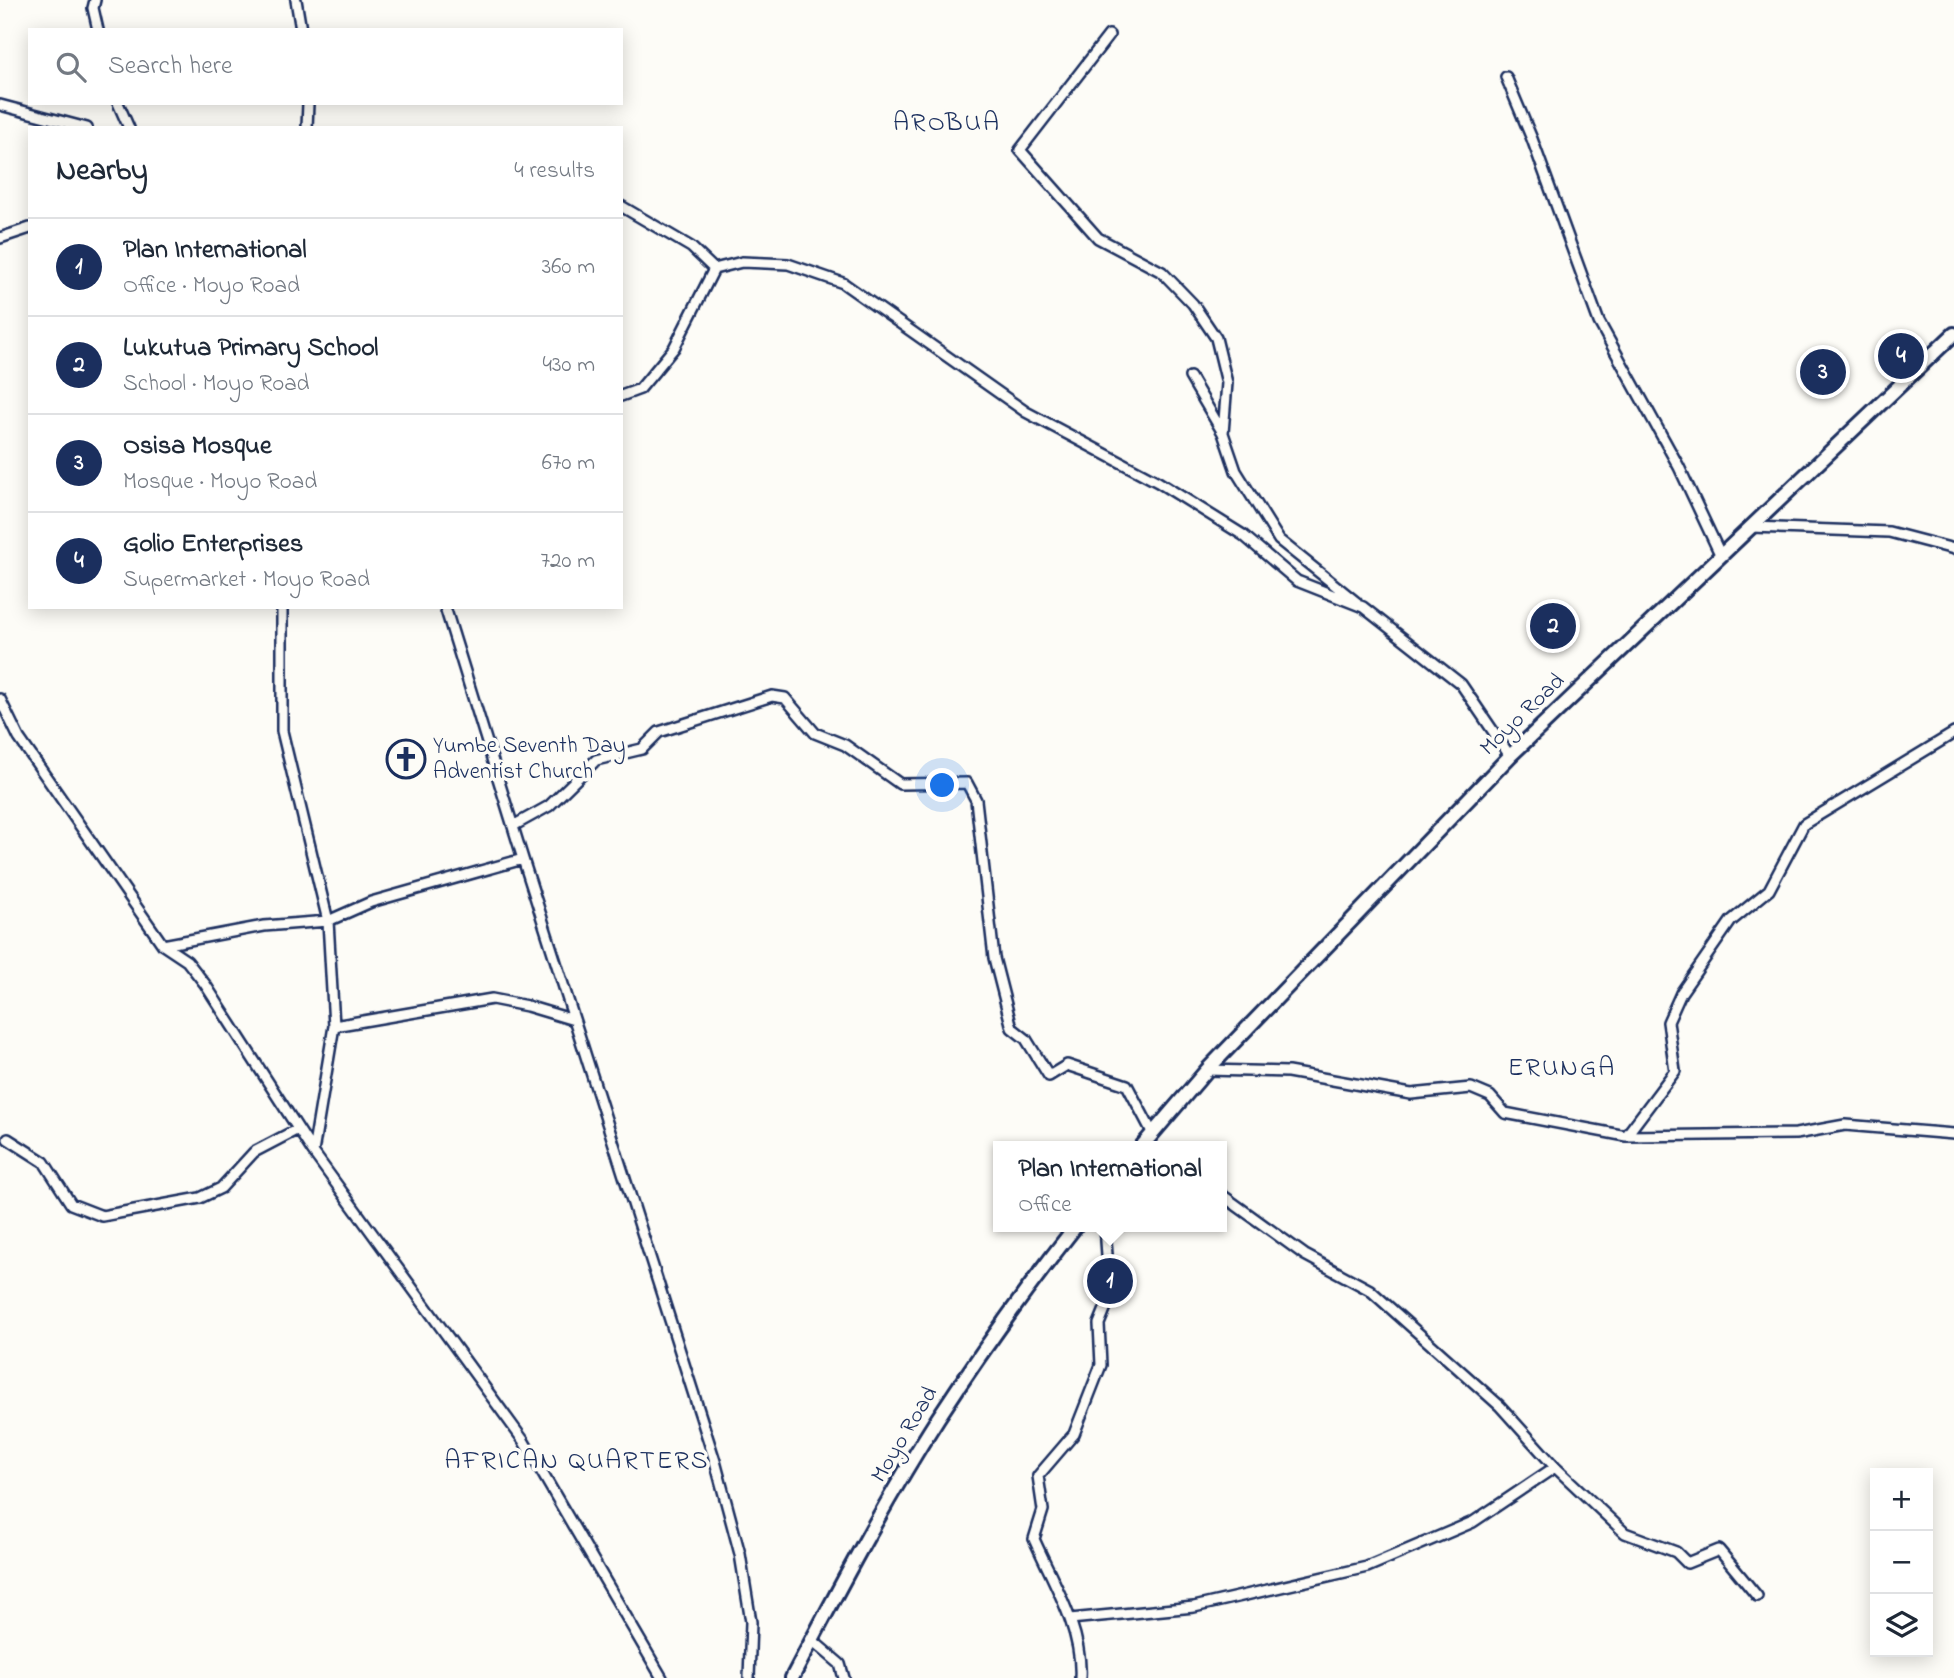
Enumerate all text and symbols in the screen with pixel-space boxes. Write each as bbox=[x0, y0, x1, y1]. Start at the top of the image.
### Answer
search box bbox=[28, 28, 623, 105]
icon: search bbox=[52, 48, 90, 86]
text: Search here bbox=[108, 48, 233, 86]
district label: AROBUA bbox=[893, 105, 1001, 143]
text: Nearby bbox=[56, 150, 148, 194]
text: 4 results bbox=[514, 155, 595, 188]
text: Plan International bbox=[123, 232, 307, 270]
text: 1 bbox=[75, 251, 83, 284]
text: 360 m bbox=[542, 251, 595, 284]
text: Office · Moyo Road bbox=[123, 270, 300, 303]
text: Lukutua Primary School bbox=[123, 330, 378, 368]
pin: 4 bbox=[1878, 330, 1924, 382]
pin: 3 bbox=[1800, 346, 1846, 398]
text: 2 bbox=[73, 349, 85, 382]
text: 430 m bbox=[542, 349, 595, 382]
text: School · Moyo Road bbox=[123, 368, 310, 401]
text: Osisa Mosque bbox=[123, 428, 272, 466]
text: 3 bbox=[74, 447, 84, 480]
text: 670 m bbox=[542, 447, 595, 480]
text: Mosque · Moyo Road bbox=[123, 466, 317, 499]
text: Golio Enterprises bbox=[123, 526, 303, 564]
text: 4 bbox=[74, 545, 84, 578]
text: 720 m bbox=[541, 545, 595, 578]
text: Supermarket · Moyo Road bbox=[123, 564, 370, 597]
pin: 2 bbox=[1530, 600, 1576, 652]
street label: Moyo Road bbox=[1473, 666, 1574, 766]
place label: Yumbe Seventh Day Adventist Church bbox=[433, 730, 625, 789]
church icon: Yumbe Seventh Day Adventist Church bbox=[385, 738, 427, 780]
your location bbox=[925, 768, 959, 802]
district label: ERUNGA bbox=[1508, 1050, 1616, 1088]
popup bbox=[993, 1141, 1227, 1232]
text: Plan International bbox=[1018, 1151, 1202, 1189]
text: Office bbox=[1018, 1189, 1071, 1222]
pin: 1 bbox=[1087, 1255, 1133, 1307]
street label: Moyo Road bbox=[863, 1381, 948, 1490]
district label: AFRICAN QUARTERS bbox=[445, 1443, 709, 1481]
map controls bbox=[1870, 1468, 1933, 1657]
button: + bbox=[1870, 1468, 1933, 1531]
button: − bbox=[1870, 1531, 1933, 1594]
button: layers bbox=[1870, 1594, 1933, 1657]

